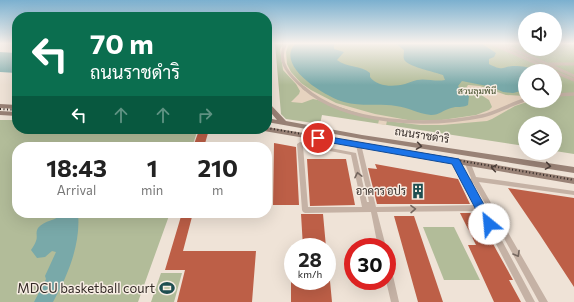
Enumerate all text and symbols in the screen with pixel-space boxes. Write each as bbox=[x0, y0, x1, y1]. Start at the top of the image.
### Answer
map controls bbox=[518, 12, 562, 160]
button: sound bbox=[518, 12, 562, 56]
text: 70 m bbox=[90, 26, 154, 60]
icon: left bbox=[24, 28, 76, 80]
text: ถนนราชดำริ bbox=[90, 61, 180, 83]
button: search bbox=[518, 64, 562, 108]
park label: สวนลุมพินี bbox=[458, 85, 497, 97]
icon: left bbox=[68, 104, 90, 126]
icon: ahead bbox=[110, 104, 132, 126]
icon: ahead bbox=[152, 104, 174, 126]
icon: right bbox=[194, 104, 216, 126]
button: layers bbox=[518, 116, 562, 160]
pin bbox=[301, 121, 335, 155]
street label: ถนนราชดำริ bbox=[394, 124, 450, 145]
icon: arrive bbox=[307, 127, 329, 149]
one-way arrow bbox=[416, 141, 422, 150]
text: 18:43 bbox=[46, 153, 107, 182]
text: 1 bbox=[147, 153, 158, 182]
text: 210 bbox=[197, 153, 238, 182]
one-way arrow bbox=[545, 161, 551, 170]
one-way arrow bbox=[491, 164, 497, 173]
one-way arrow bbox=[355, 172, 363, 179]
text: Arrival bbox=[57, 182, 96, 198]
text: min bbox=[141, 182, 163, 198]
text: m bbox=[212, 182, 223, 198]
building icon: อาคาร อปร bbox=[409, 182, 427, 200]
place label: อาคาร อปร bbox=[356, 184, 406, 197]
position arrow bbox=[468, 203, 510, 245]
one-way arrow bbox=[410, 205, 416, 214]
speed limit sign: 30 bbox=[344, 238, 396, 290]
text: 28 bbox=[298, 247, 322, 271]
one-way arrow bbox=[512, 250, 519, 257]
text: km/h bbox=[298, 268, 322, 280]
sports icon: MDCU basketball court bbox=[158, 279, 176, 297]
place label: MDCU basketball court bbox=[17, 280, 155, 296]

